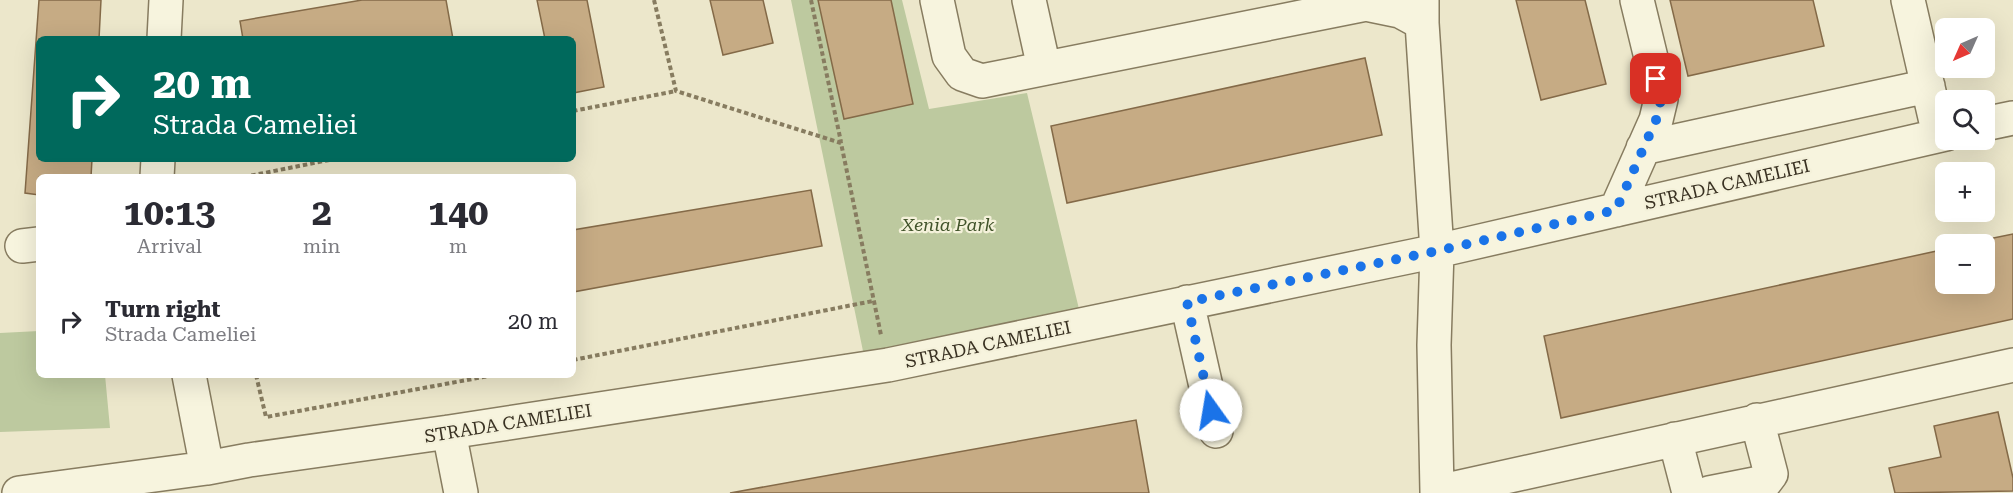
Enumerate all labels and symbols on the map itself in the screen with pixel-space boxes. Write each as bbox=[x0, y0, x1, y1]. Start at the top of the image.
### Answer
north arrow bbox=[1935, 18, 1995, 78]
pin bbox=[1630, 53, 1681, 104]
street label: STRADA CAMELIEI bbox=[1642, 155, 1812, 213]
park label: Xenia Park bbox=[901, 214, 994, 235]
street label: STRADA CAMELIEI bbox=[903, 316, 1073, 372]
position arrow bbox=[1179, 378, 1243, 442]
street label: STRADA CAMELIEI bbox=[423, 399, 593, 447]

